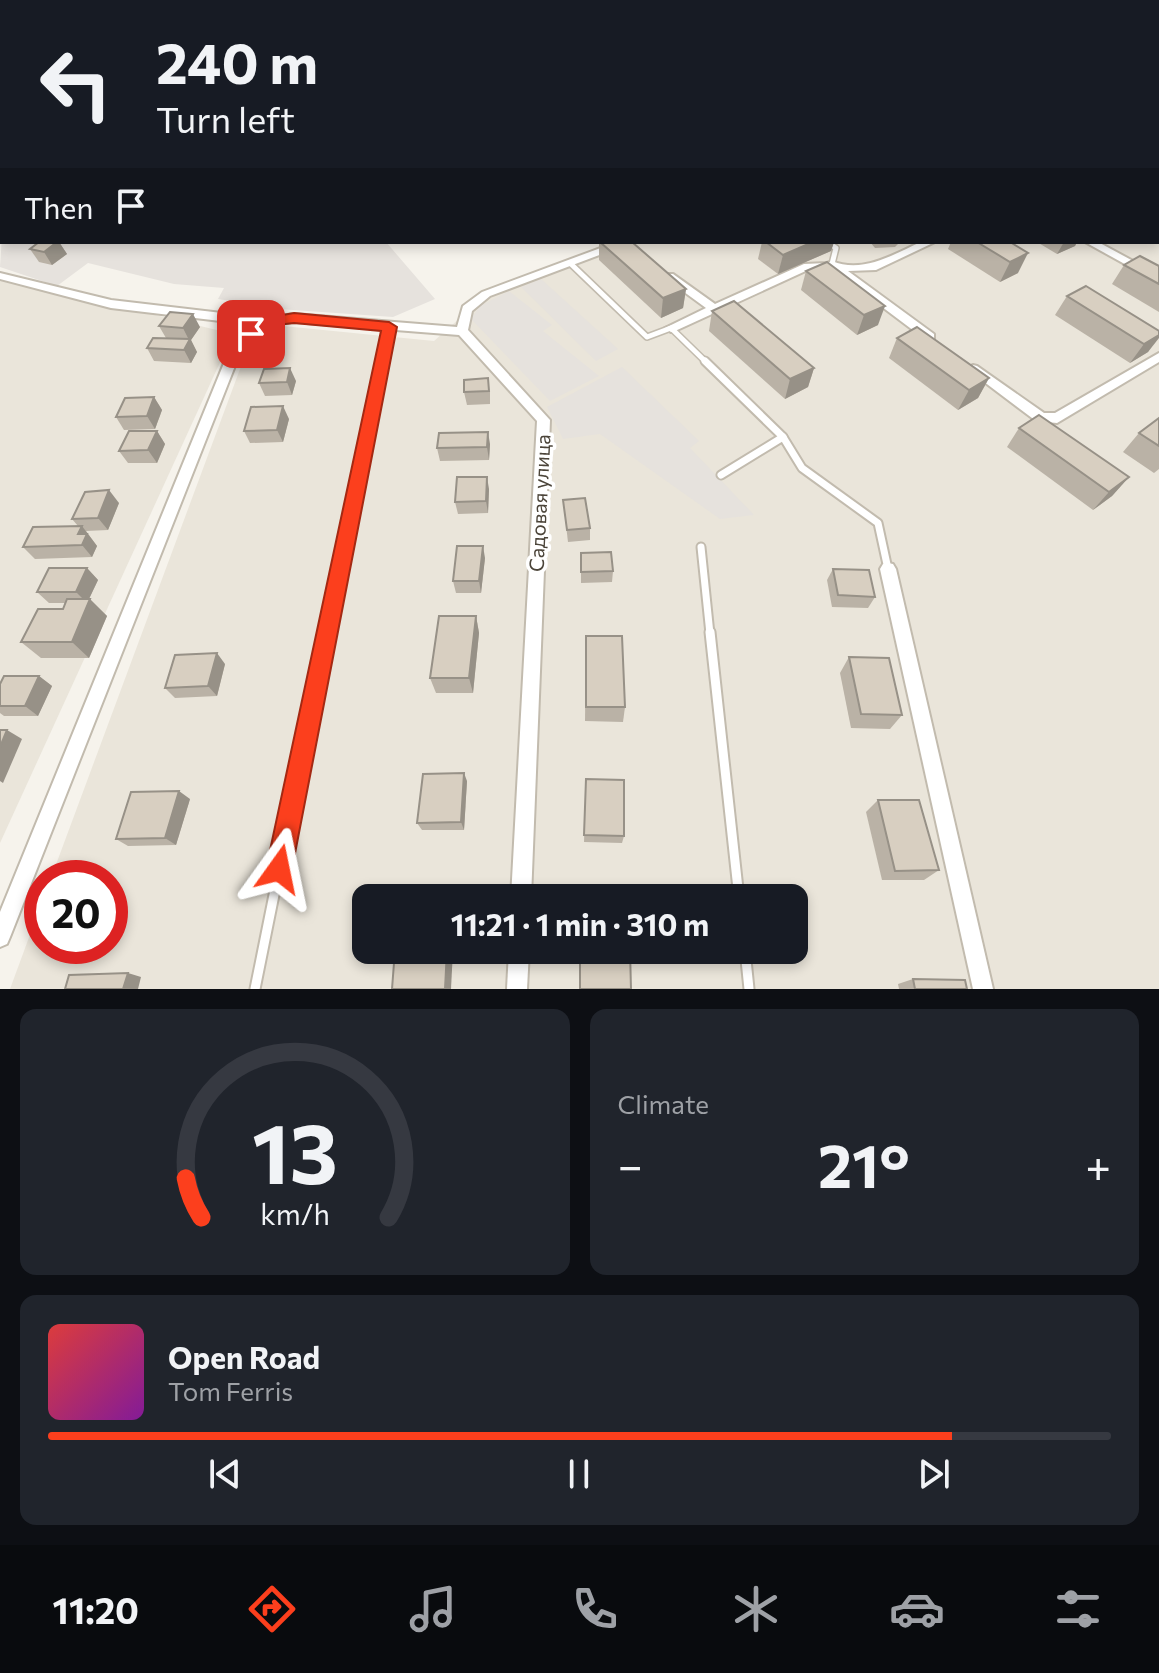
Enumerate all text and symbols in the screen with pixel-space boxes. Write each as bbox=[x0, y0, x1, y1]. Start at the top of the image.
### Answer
text: 240 m bbox=[156, 27, 318, 96]
icon: left bbox=[24, 32, 128, 136]
text: Turn left bbox=[156, 96, 295, 140]
icon: arrive bbox=[109, 184, 153, 228]
text: Then bbox=[24, 188, 93, 225]
pin bbox=[217, 300, 285, 368]
icon: arrive bbox=[229, 312, 273, 356]
street label: Садовая улица bbox=[523, 434, 555, 572]
position arrow bbox=[237, 827, 321, 911]
speed limit sign: 20 bbox=[24, 860, 128, 964]
text: 11:21 · 1 min · 310 m bbox=[451, 905, 709, 942]
text: Climate bbox=[618, 1088, 709, 1119]
text: 13 bbox=[252, 1099, 338, 1201]
text: 21° bbox=[818, 1127, 910, 1200]
text: − bbox=[618, 1137, 643, 1191]
text: + bbox=[1085, 1137, 1111, 1191]
text: km/h bbox=[260, 1196, 330, 1231]
text: Open Road bbox=[168, 1338, 320, 1375]
text: Tom Ferris bbox=[168, 1375, 293, 1406]
icon: previous bbox=[203, 1452, 247, 1496]
icon: pause bbox=[557, 1452, 601, 1496]
icon: next bbox=[912, 1452, 956, 1496]
icon: directions bbox=[244, 1581, 300, 1637]
icon: music bbox=[405, 1581, 461, 1637]
icon: phone bbox=[567, 1581, 623, 1637]
icon: climate bbox=[728, 1581, 784, 1637]
icon: car bbox=[889, 1581, 945, 1637]
icon: filters bbox=[1050, 1581, 1106, 1637]
text: 11:20 bbox=[53, 1587, 139, 1631]

